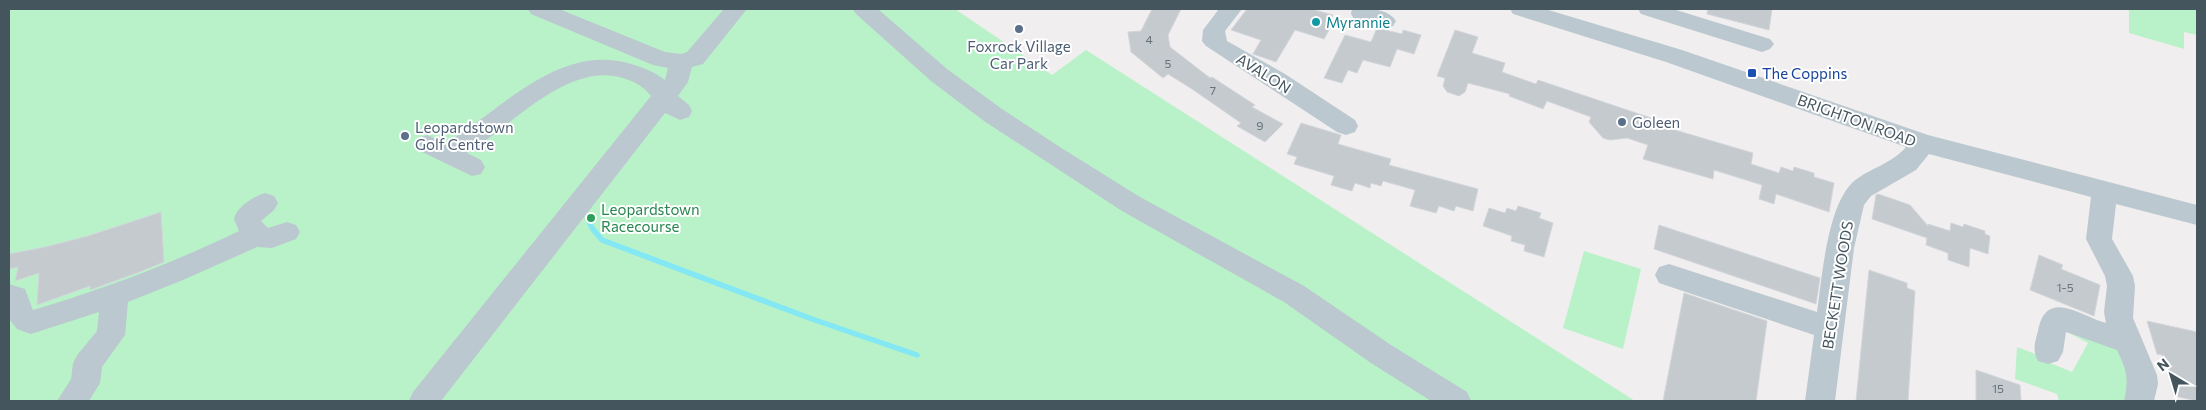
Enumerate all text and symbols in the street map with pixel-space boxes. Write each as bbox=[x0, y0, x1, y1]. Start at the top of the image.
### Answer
place label: Myrannie bbox=[1326, 13, 1390, 31]
marker: Myrannie bbox=[1310, 16, 1322, 28]
marker: Foxrock Village Car Park bbox=[1013, 23, 1025, 35]
house number: 4 bbox=[1145, 32, 1153, 46]
place label: Foxrock Village Car Park bbox=[967, 37, 1071, 72]
street label: AVALON bbox=[1233, 49, 1295, 97]
house number: 5 bbox=[1165, 56, 1172, 70]
place label: The Coppins bbox=[1762, 64, 1847, 82]
marker: The Coppins bbox=[1746, 67, 1758, 79]
house number: 7 bbox=[1210, 83, 1216, 97]
street label: BRIGHTON ROAD bbox=[1795, 90, 1919, 150]
place label: Goleen bbox=[1632, 113, 1680, 131]
marker: Goleen bbox=[1616, 116, 1628, 128]
place label: Leopardstown Golf Centre bbox=[415, 118, 514, 153]
house number: 9 bbox=[1256, 118, 1264, 132]
marker: Leopardstown Golf Centre bbox=[399, 130, 411, 142]
place label: Leopardstown Racecourse bbox=[601, 200, 700, 235]
marker: Leopardstown Racecourse bbox=[585, 212, 597, 224]
street label: BECKETT WOODS bbox=[1818, 220, 1856, 350]
house number: 1-5 bbox=[2056, 280, 2074, 294]
north arrow bbox=[2146, 350, 2196, 400]
text: N bbox=[2153, 354, 2172, 374]
house number: 15 bbox=[1992, 381, 2004, 395]

